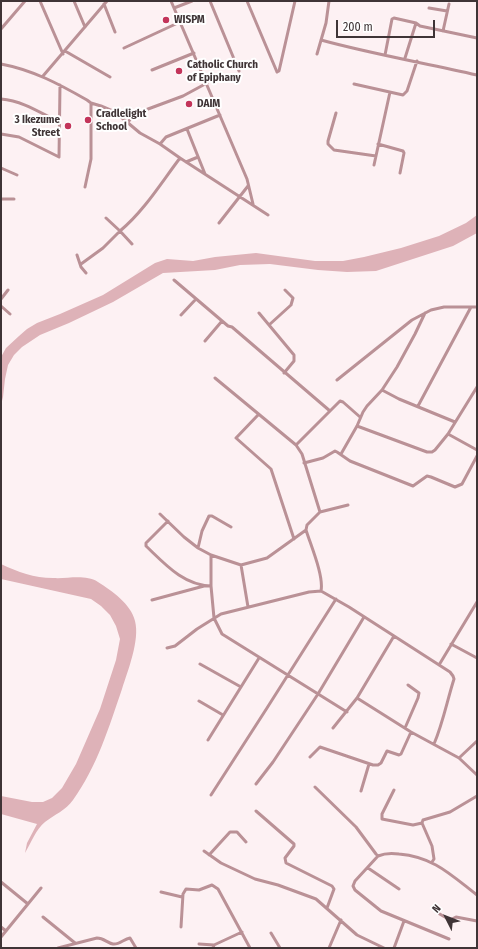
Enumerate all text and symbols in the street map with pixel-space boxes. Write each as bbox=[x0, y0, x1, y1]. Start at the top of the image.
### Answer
scale bar bbox=[338, 12, 437, 38]
place label: WISPM bbox=[174, 13, 205, 27]
marker: WISPM bbox=[161, 15, 171, 25]
text: 200 m bbox=[343, 20, 373, 34]
place label: Catholic Church of Epiphany bbox=[187, 58, 258, 84]
marker: Catholic Church of Epiphany bbox=[174, 66, 184, 76]
place label: DAIM bbox=[197, 97, 220, 111]
marker: DAIM bbox=[184, 99, 194, 109]
place label: Cradlelight School bbox=[96, 107, 146, 133]
place label: 3 Ikezume Street bbox=[14, 113, 60, 139]
marker: Cradlelight School bbox=[83, 115, 93, 125]
marker: 3 Ikezume Street bbox=[63, 121, 73, 131]
north arrow bbox=[426, 897, 466, 937]
text: N bbox=[430, 902, 444, 915]

